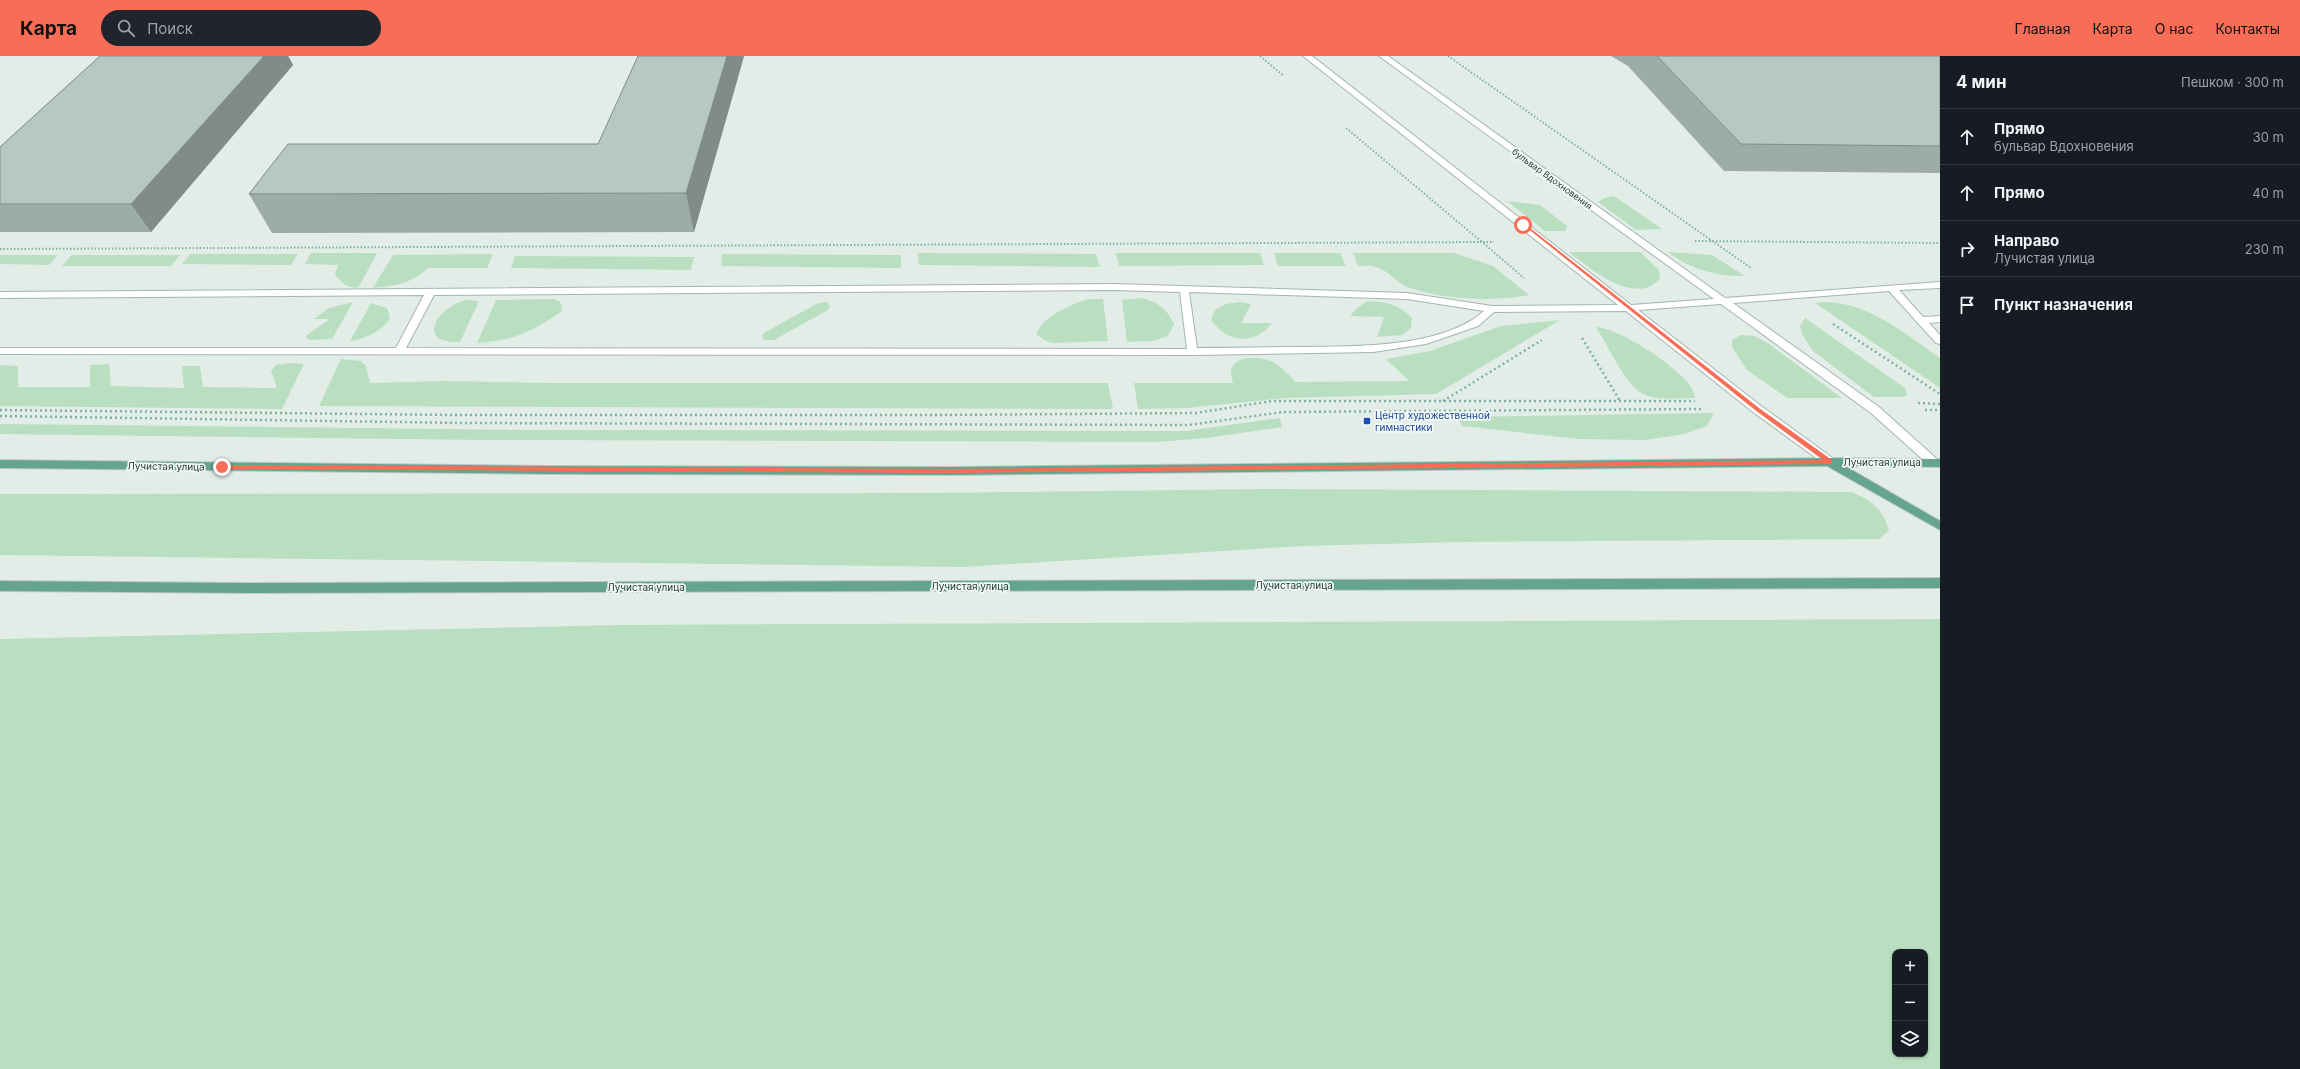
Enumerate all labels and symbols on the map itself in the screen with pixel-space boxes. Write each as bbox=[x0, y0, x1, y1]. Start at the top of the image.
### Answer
street label: бульвар Вдохновения bbox=[1510, 146, 1595, 211]
route start bbox=[1514, 216, 1532, 234]
place label: Центр художественной гимнастики bbox=[1375, 409, 1490, 433]
marker: Центр художественной гимнастики bbox=[1362, 416, 1372, 426]
street label: Лучистая улица bbox=[1843, 456, 1921, 468]
route end bbox=[213, 458, 231, 476]
street label: Лучистая улица bbox=[127, 459, 205, 473]
street label: Лучистая улица bbox=[1255, 579, 1333, 591]
street label: Лучистая улица bbox=[931, 580, 1009, 592]
street label: Лучистая улица bbox=[607, 581, 685, 593]

